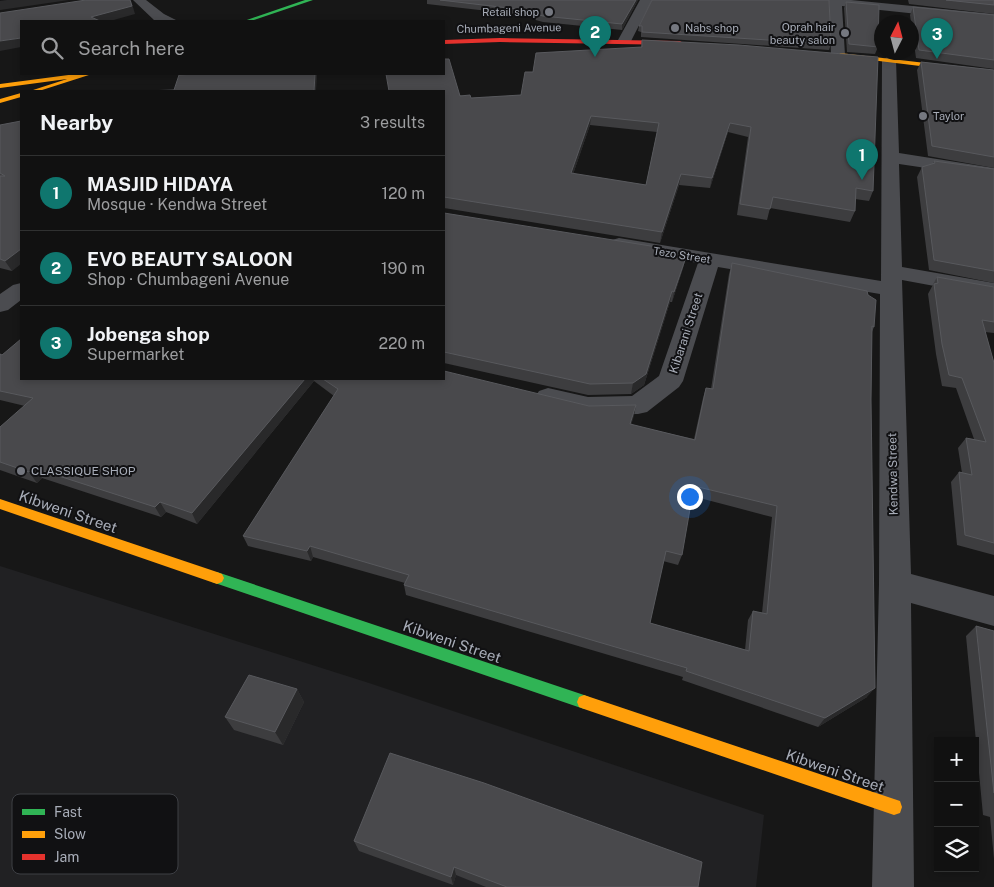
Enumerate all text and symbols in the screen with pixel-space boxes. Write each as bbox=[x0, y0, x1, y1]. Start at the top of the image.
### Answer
place label: Retail shop bbox=[482, 6, 539, 18]
marker: Retail shop bbox=[543, 6, 555, 18]
north arrow bbox=[874, 15, 919, 60]
pin: 2 bbox=[579, 16, 611, 57]
pin: 3 bbox=[921, 18, 953, 59]
search box bbox=[20, 20, 445, 75]
street label: Chumbageni Avenue bbox=[456, 21, 562, 35]
place label: Oprah hair beauty salon bbox=[770, 21, 835, 46]
marker: Nabs shop bbox=[669, 22, 681, 34]
place label: Nabs shop bbox=[685, 22, 739, 34]
marker: Oprah hair beauty salon bbox=[839, 27, 851, 39]
icon: search bbox=[38, 34, 66, 62]
text: Search here bbox=[78, 37, 185, 59]
text: Nearby bbox=[40, 110, 113, 135]
marker: Taylor bbox=[917, 110, 929, 122]
place label: Taylor bbox=[933, 110, 964, 122]
text: 3 results bbox=[360, 113, 425, 132]
pin: 1 bbox=[846, 139, 878, 180]
text: MASJID HIDAYA bbox=[87, 173, 233, 195]
text: 1 bbox=[53, 184, 59, 203]
text: 120 m bbox=[381, 184, 425, 203]
text: Mosque · Kendwa Street bbox=[87, 195, 267, 214]
street label: Tezo Street bbox=[652, 245, 712, 265]
text: EVO BEAUTY SALOON bbox=[87, 248, 293, 270]
text: 2 bbox=[51, 259, 61, 278]
text: 190 m bbox=[381, 259, 425, 278]
text: Shop · Chumbageni Avenue bbox=[87, 270, 289, 289]
street label: Kibarani Street bbox=[666, 291, 706, 375]
text: Jobenga shop bbox=[87, 323, 210, 345]
text: 3 bbox=[51, 334, 61, 353]
text: 220 m bbox=[378, 334, 425, 353]
text: Supermarket bbox=[87, 345, 184, 364]
street label: Kendwa Street bbox=[885, 432, 901, 515]
place label: CLASSIQUE SHOP bbox=[31, 464, 136, 478]
marker: CLASSIQUE SHOP bbox=[15, 465, 27, 477]
your location bbox=[677, 484, 703, 510]
street label: Kibweni Street bbox=[17, 487, 120, 536]
street label: Kibweni Street bbox=[401, 617, 504, 666]
map controls bbox=[934, 737, 979, 872]
button: + bbox=[934, 737, 979, 782]
street label: Kibweni Street bbox=[784, 746, 887, 795]
button: − bbox=[934, 782, 979, 827]
legend bbox=[12, 794, 178, 874]
text: Fast bbox=[54, 804, 82, 820]
text: Slow bbox=[54, 826, 86, 842]
button: layers bbox=[934, 827, 979, 872]
text: Jam bbox=[54, 849, 79, 865]

